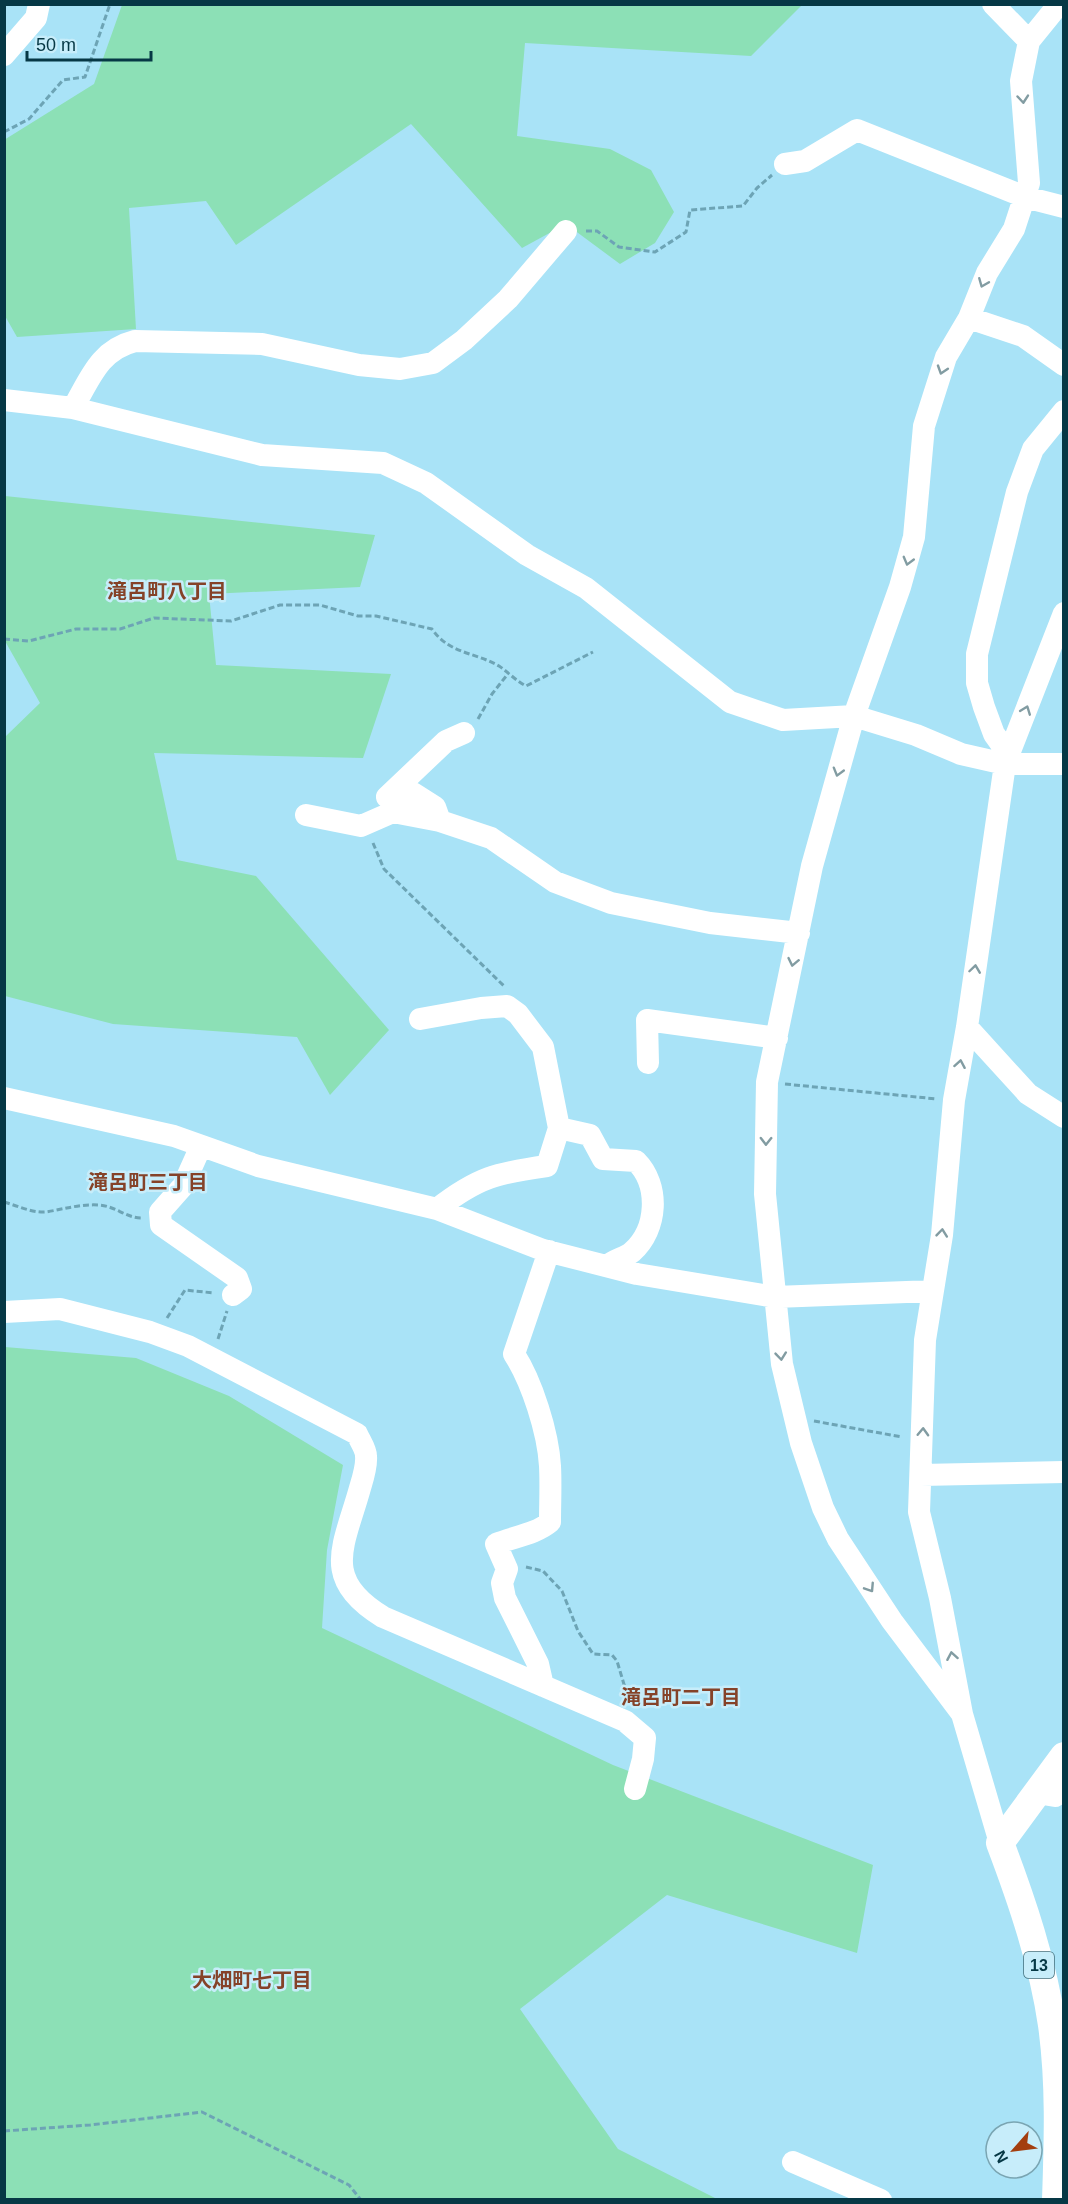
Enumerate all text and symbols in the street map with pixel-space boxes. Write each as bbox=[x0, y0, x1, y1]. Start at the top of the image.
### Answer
scale bar bbox=[27, 24, 152, 62]
text: 50 m bbox=[36, 35, 76, 55]
one-way arrow bbox=[1016, 94, 1029, 103]
one-way arrow bbox=[978, 276, 990, 287]
one-way arrow bbox=[937, 364, 949, 375]
one-way arrow bbox=[902, 556, 915, 566]
district label: 滝呂町八丁目 bbox=[107, 580, 227, 602]
one-way arrow bbox=[1019, 705, 1031, 716]
one-way arrow bbox=[833, 766, 845, 777]
one-way arrow bbox=[787, 956, 800, 966]
one-way arrow bbox=[968, 965, 981, 974]
one-way arrow bbox=[953, 1059, 966, 1069]
one-way arrow bbox=[760, 1136, 772, 1145]
district label: 滝呂町三丁目 bbox=[88, 1171, 208, 1193]
one-way arrow bbox=[935, 1228, 948, 1237]
one-way arrow bbox=[774, 1351, 787, 1360]
one-way arrow bbox=[916, 1428, 929, 1437]
one-way arrow bbox=[863, 1581, 874, 1592]
one-way arrow bbox=[946, 1651, 959, 1661]
district label: 滝呂町二丁目 bbox=[621, 1686, 741, 1708]
road number: 13 bbox=[1024, 1952, 1054, 1978]
district label: 大畑町七丁目 bbox=[192, 1969, 312, 1991]
north arrow bbox=[984, 2120, 1044, 2180]
text: N bbox=[991, 2148, 1011, 2166]

